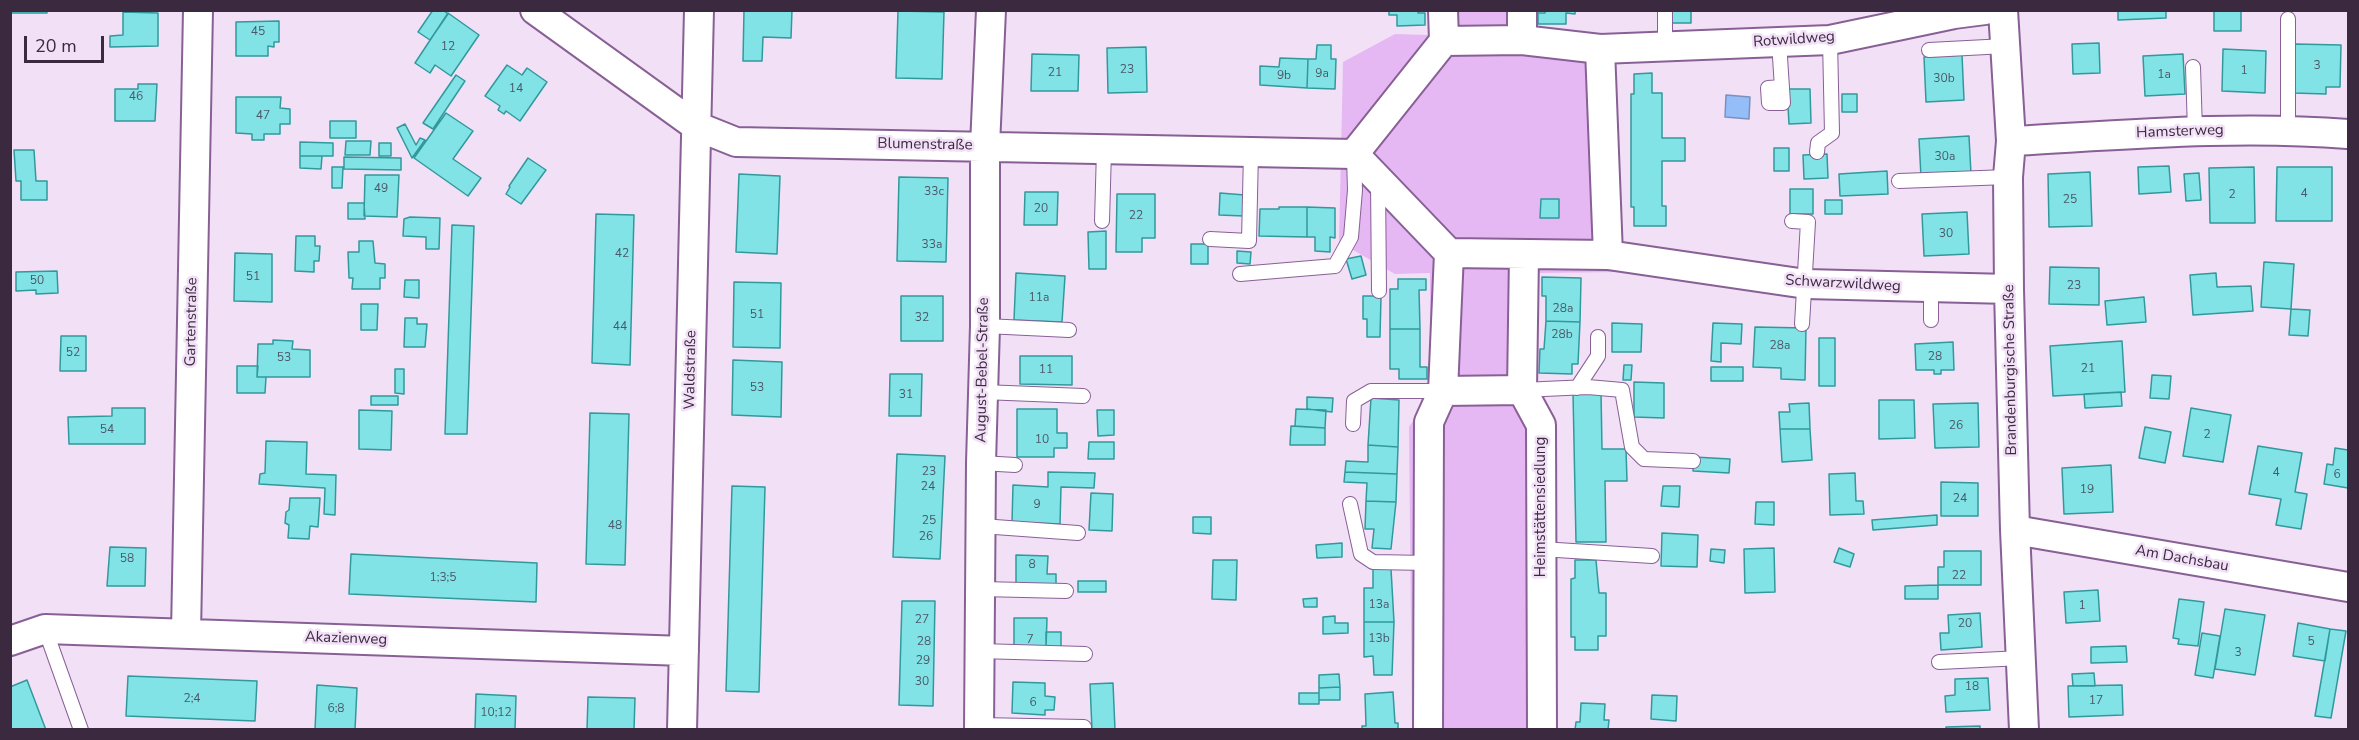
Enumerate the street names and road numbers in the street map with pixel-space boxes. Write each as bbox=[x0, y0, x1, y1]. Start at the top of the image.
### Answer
street label: Rotwildweg bbox=[1752, 28, 1836, 52]
street label: Hamsterweg bbox=[2136, 121, 2224, 143]
street label: Blumenstraße bbox=[877, 135, 973, 155]
street label: Schwarzwildweg bbox=[1785, 272, 1901, 296]
street label: Gartenstraße bbox=[182, 277, 202, 367]
street label: Brandenburgische Straße bbox=[2001, 284, 2021, 456]
street label: August-Bebel-Straße bbox=[973, 297, 993, 443]
street label: Waldstraße bbox=[681, 330, 701, 410]
street label: Heimstättensiedlung bbox=[1532, 437, 1550, 577]
street label: Am Dachsbau bbox=[2134, 542, 2230, 576]
street label: Akazienweg bbox=[304, 629, 388, 649]

